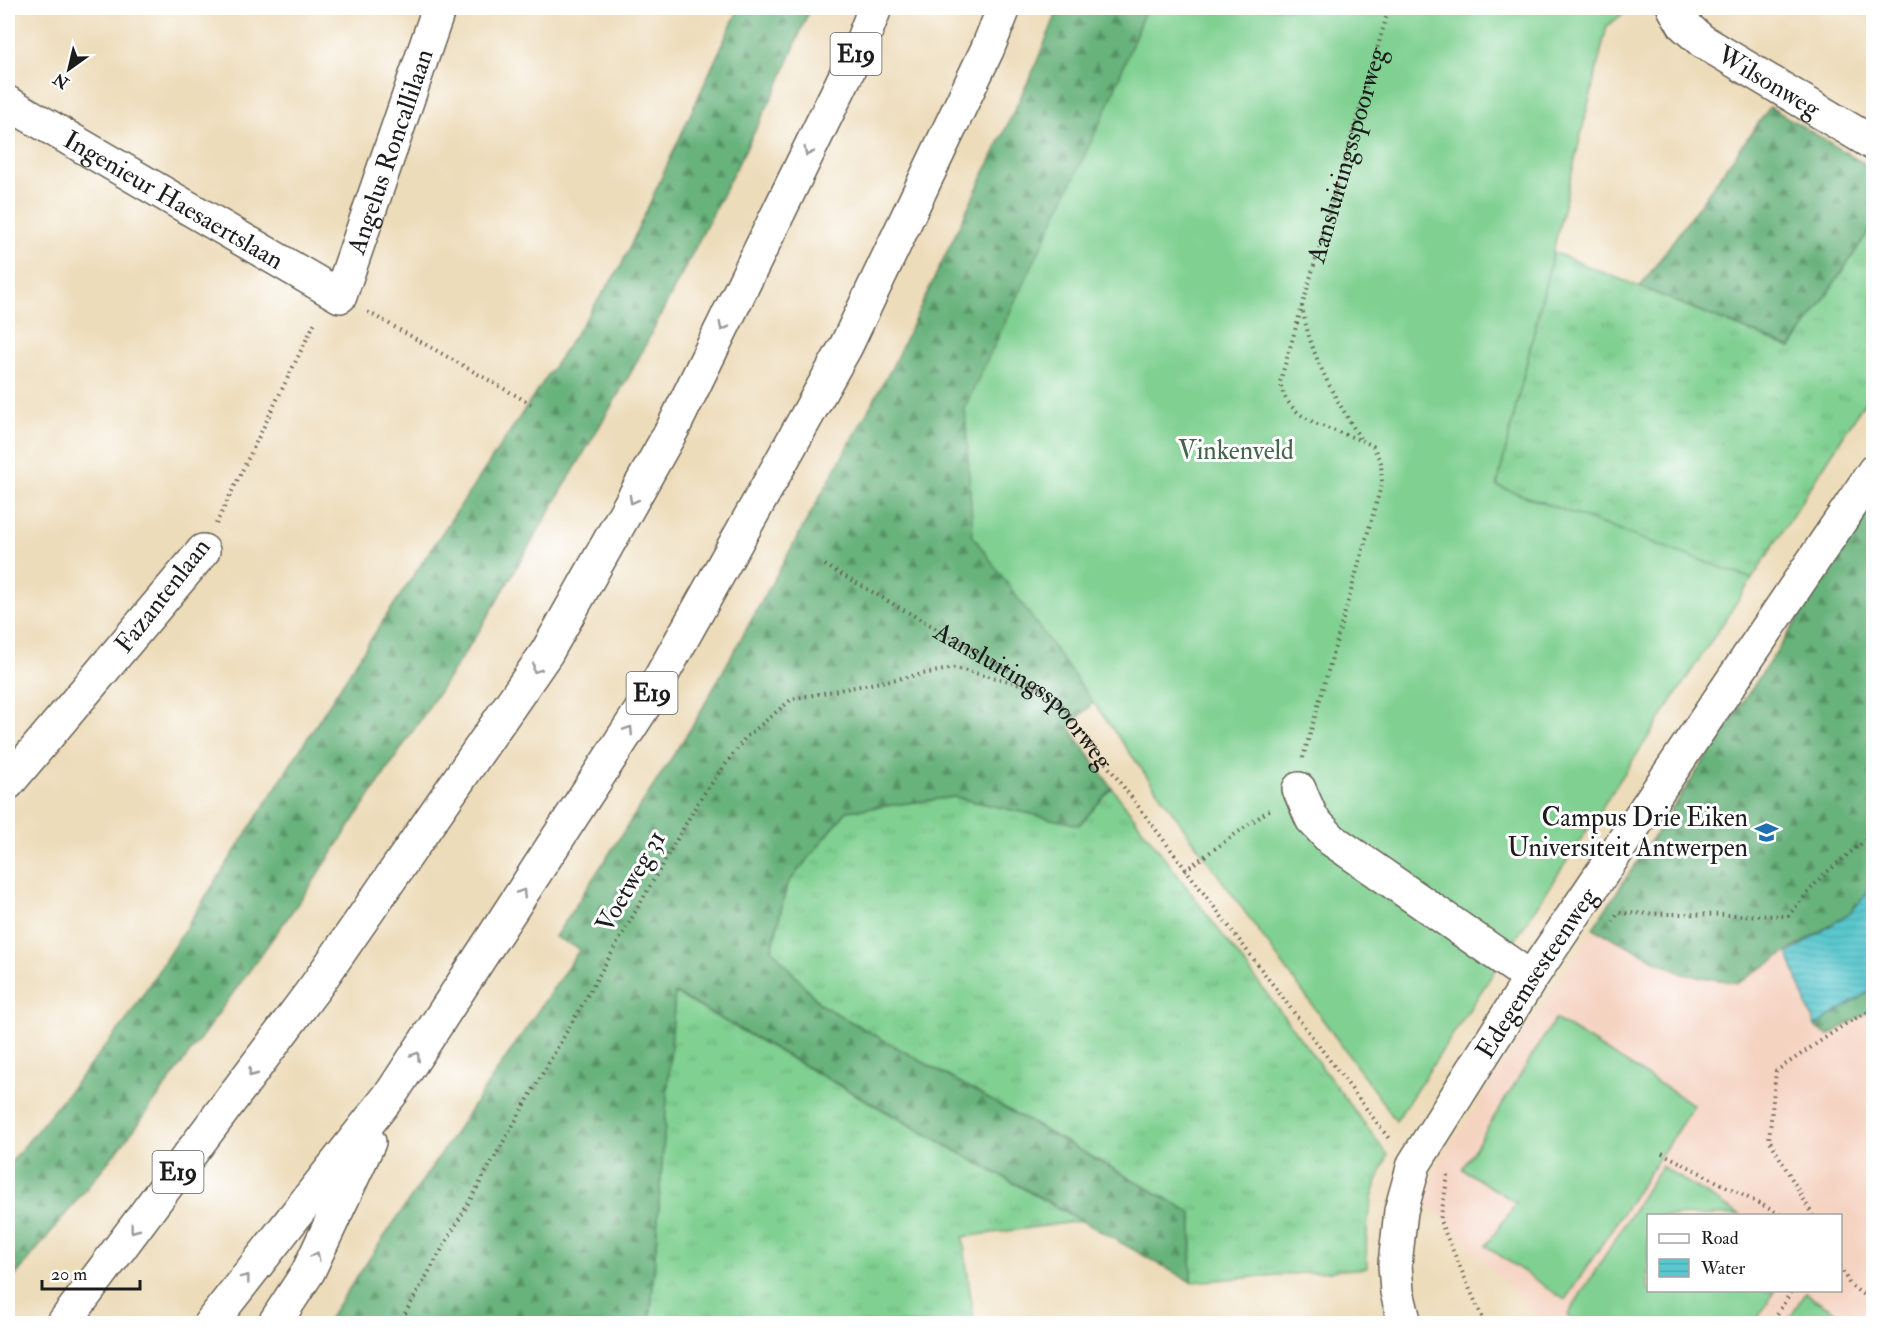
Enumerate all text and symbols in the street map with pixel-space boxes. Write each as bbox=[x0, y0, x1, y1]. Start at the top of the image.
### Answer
road number: E19 bbox=[830, 33, 882, 75]
street label: Wilsonweg bbox=[1711, 38, 1827, 126]
north arrow bbox=[39, 39, 99, 99]
street label: Aansluitingsspoorweg bbox=[1300, 43, 1394, 268]
street label: Angelus Roncallilaan bbox=[340, 45, 441, 260]
text: N bbox=[49, 68, 74, 93]
street label: Ingenieur Haesaertslaan bbox=[58, 124, 289, 277]
one-way arrow bbox=[804, 145, 816, 156]
one-way arrow bbox=[718, 320, 730, 331]
park label: Vinkenveld bbox=[1178, 435, 1294, 467]
one-way arrow bbox=[629, 493, 640, 504]
street label: Fazantenlaan bbox=[108, 532, 218, 659]
street label: Aansluitingsspoorweg bbox=[927, 615, 1120, 777]
one-way arrow bbox=[532, 662, 543, 673]
road number: E19 bbox=[626, 672, 678, 714]
one-way arrow bbox=[621, 725, 632, 736]
place label: Campus Drie Eiken Universiteit Antwerpen bbox=[1507, 802, 1748, 865]
school or university icon: Campus Drie Eiken Universiteit Antwerpen bbox=[1753, 819, 1779, 845]
street label: Voetweg 31 bbox=[589, 825, 673, 938]
street label: Edegemsesteenweg bbox=[1469, 881, 1605, 1065]
one-way arrow bbox=[515, 889, 526, 900]
one-way arrow bbox=[409, 1052, 420, 1063]
one-way arrow bbox=[248, 1067, 259, 1078]
road number: E19 bbox=[152, 1151, 204, 1193]
legend bbox=[1647, 1214, 1842, 1292]
one-way arrow bbox=[131, 1223, 142, 1234]
text: Road bbox=[1701, 1227, 1739, 1250]
one-way arrow bbox=[308, 1251, 320, 1262]
scale bar bbox=[42, 1253, 140, 1291]
text: Water bbox=[1700, 1257, 1745, 1280]
text: 20 m bbox=[51, 1263, 87, 1286]
one-way arrow bbox=[239, 1273, 250, 1284]

